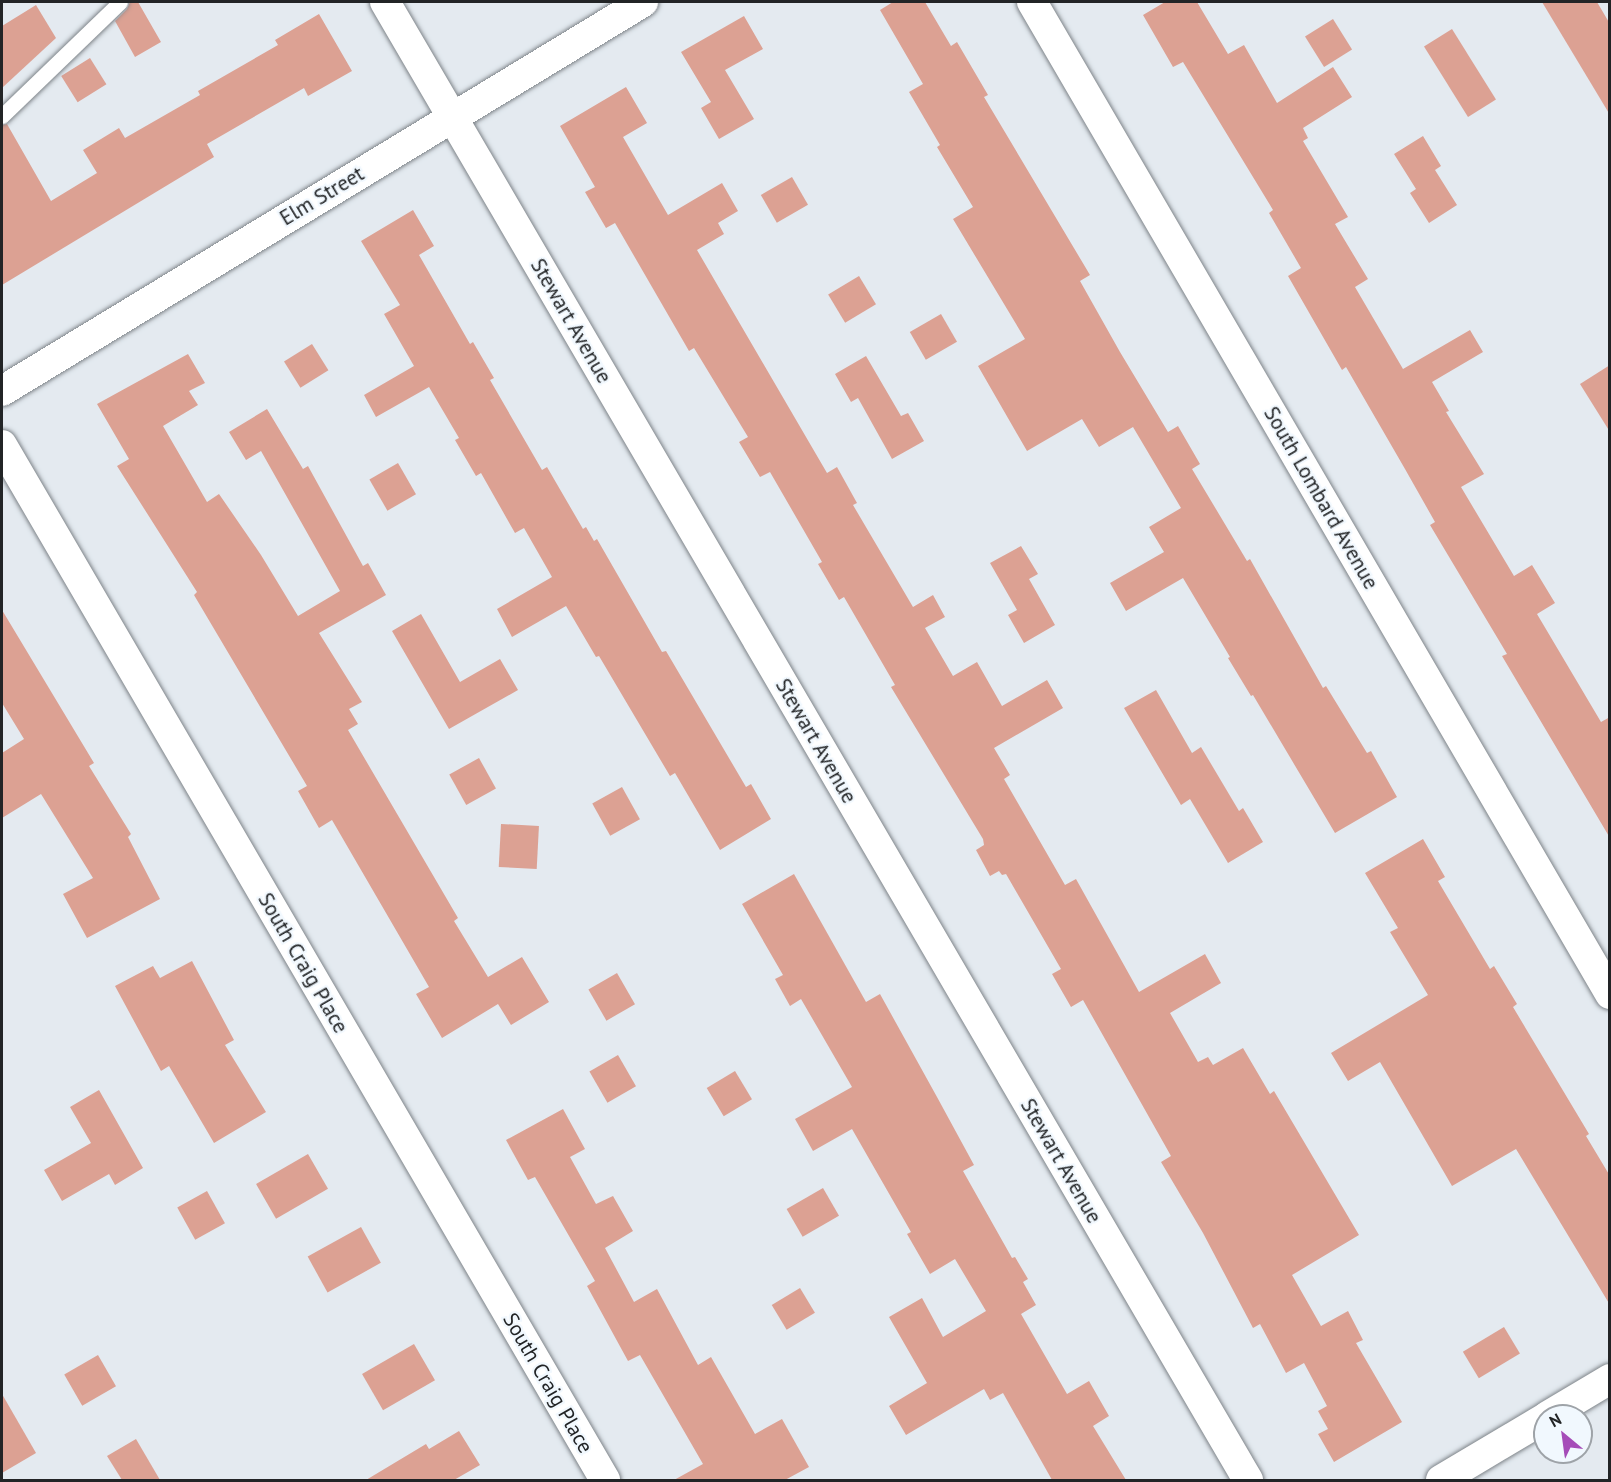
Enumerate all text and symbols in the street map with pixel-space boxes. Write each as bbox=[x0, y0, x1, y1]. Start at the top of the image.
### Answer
street label: Elm Street bbox=[275, 161, 369, 231]
street label: Stewart Avenue bbox=[525, 254, 617, 388]
street label: South Lombard Avenue bbox=[1258, 402, 1384, 594]
street label: Stewart Avenue bbox=[770, 674, 862, 808]
street label: South Craig Place bbox=[253, 888, 353, 1038]
street label: Stewart Avenue bbox=[1015, 1094, 1107, 1228]
street label: South Craig Place bbox=[498, 1308, 598, 1458]
north arrow bbox=[1533, 1404, 1593, 1464]
text: N bbox=[1546, 1409, 1565, 1431]

